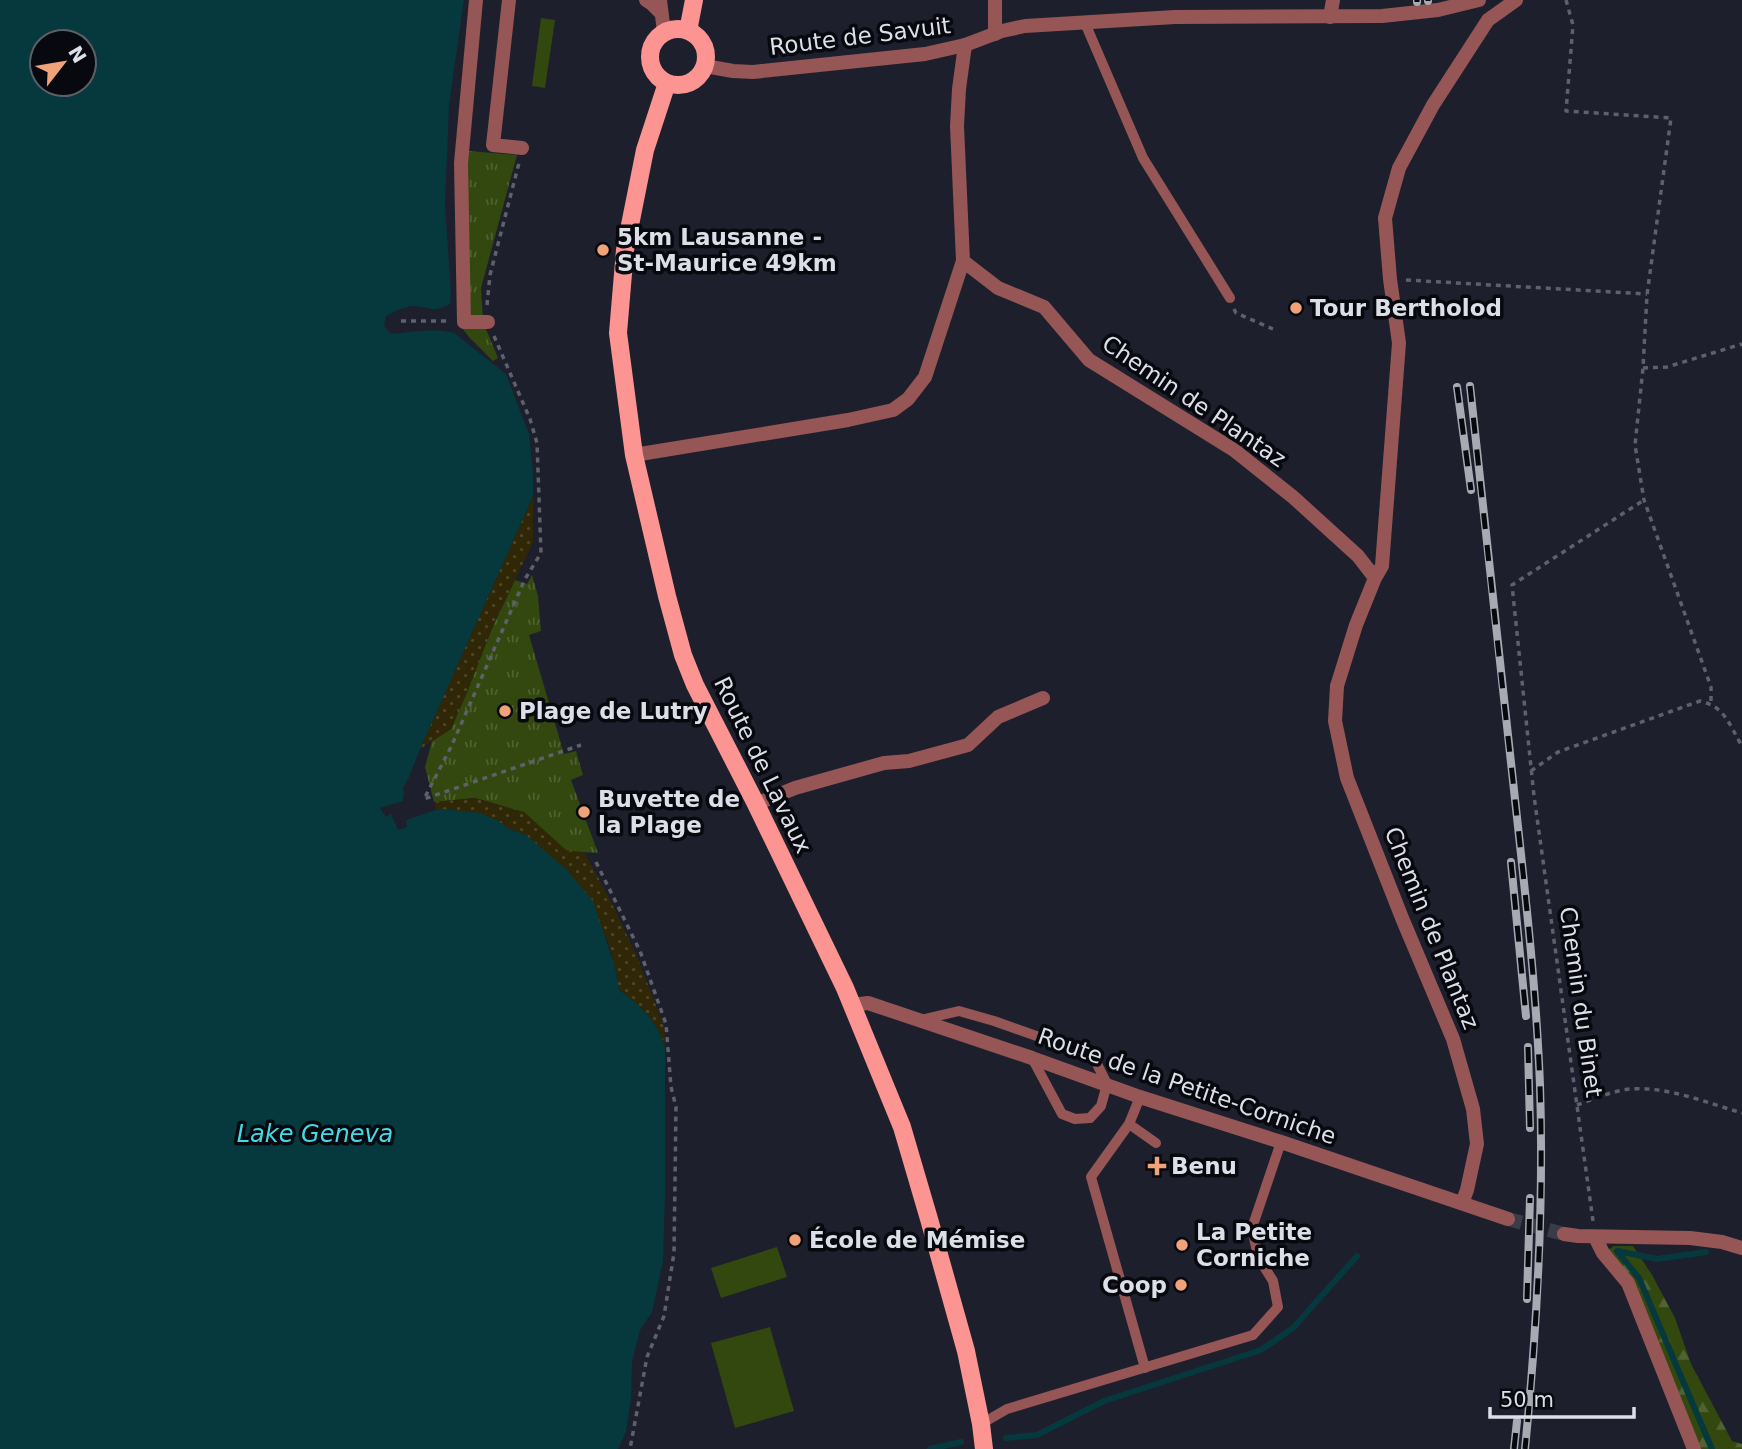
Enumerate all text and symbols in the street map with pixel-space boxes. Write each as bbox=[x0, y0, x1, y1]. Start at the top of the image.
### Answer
street label: Route de Savuit bbox=[768, 12, 952, 60]
north arrow bbox=[28, 28, 98, 98]
text: N bbox=[64, 42, 91, 67]
place label: 5km Lausanne - St-Maurice 49km bbox=[617, 224, 837, 276]
marker: 5km Lausanne - St-Maurice 49km bbox=[595, 242, 611, 258]
place label: Tour Bertholod bbox=[1310, 295, 1502, 321]
marker: Tour Bertholod bbox=[1288, 300, 1304, 316]
street label: Chemin de Plantaz bbox=[1097, 330, 1291, 472]
street label: Route de Lavaux bbox=[709, 673, 817, 857]
place label: Plage de Lutry bbox=[519, 698, 708, 724]
marker: Plage de Lutry bbox=[497, 703, 513, 719]
place label: Buvette de la Plage bbox=[598, 786, 740, 838]
marker: Buvette de la Plage bbox=[576, 804, 592, 820]
street label: Chemin de Plantaz bbox=[1380, 823, 1484, 1033]
street label: Chemin du Binet bbox=[1555, 905, 1607, 1099]
street label: Route de la Petite-Corniche bbox=[1035, 1023, 1339, 1149]
water label: Lake Geneva bbox=[237, 1120, 393, 1148]
place label: Benu bbox=[1171, 1153, 1237, 1179]
marker: Benu bbox=[1149, 1158, 1165, 1174]
place label: La Petite Corniche bbox=[1196, 1219, 1312, 1271]
place label: École de Mémise bbox=[809, 1226, 1025, 1253]
marker: École de Mémise bbox=[787, 1232, 803, 1248]
marker: La Petite Corniche bbox=[1174, 1237, 1190, 1253]
place label: Coop bbox=[1102, 1272, 1167, 1298]
marker: Coop bbox=[1173, 1277, 1189, 1293]
scale bar bbox=[1490, 1376, 1634, 1420]
text: 50 m bbox=[1500, 1388, 1554, 1412]

